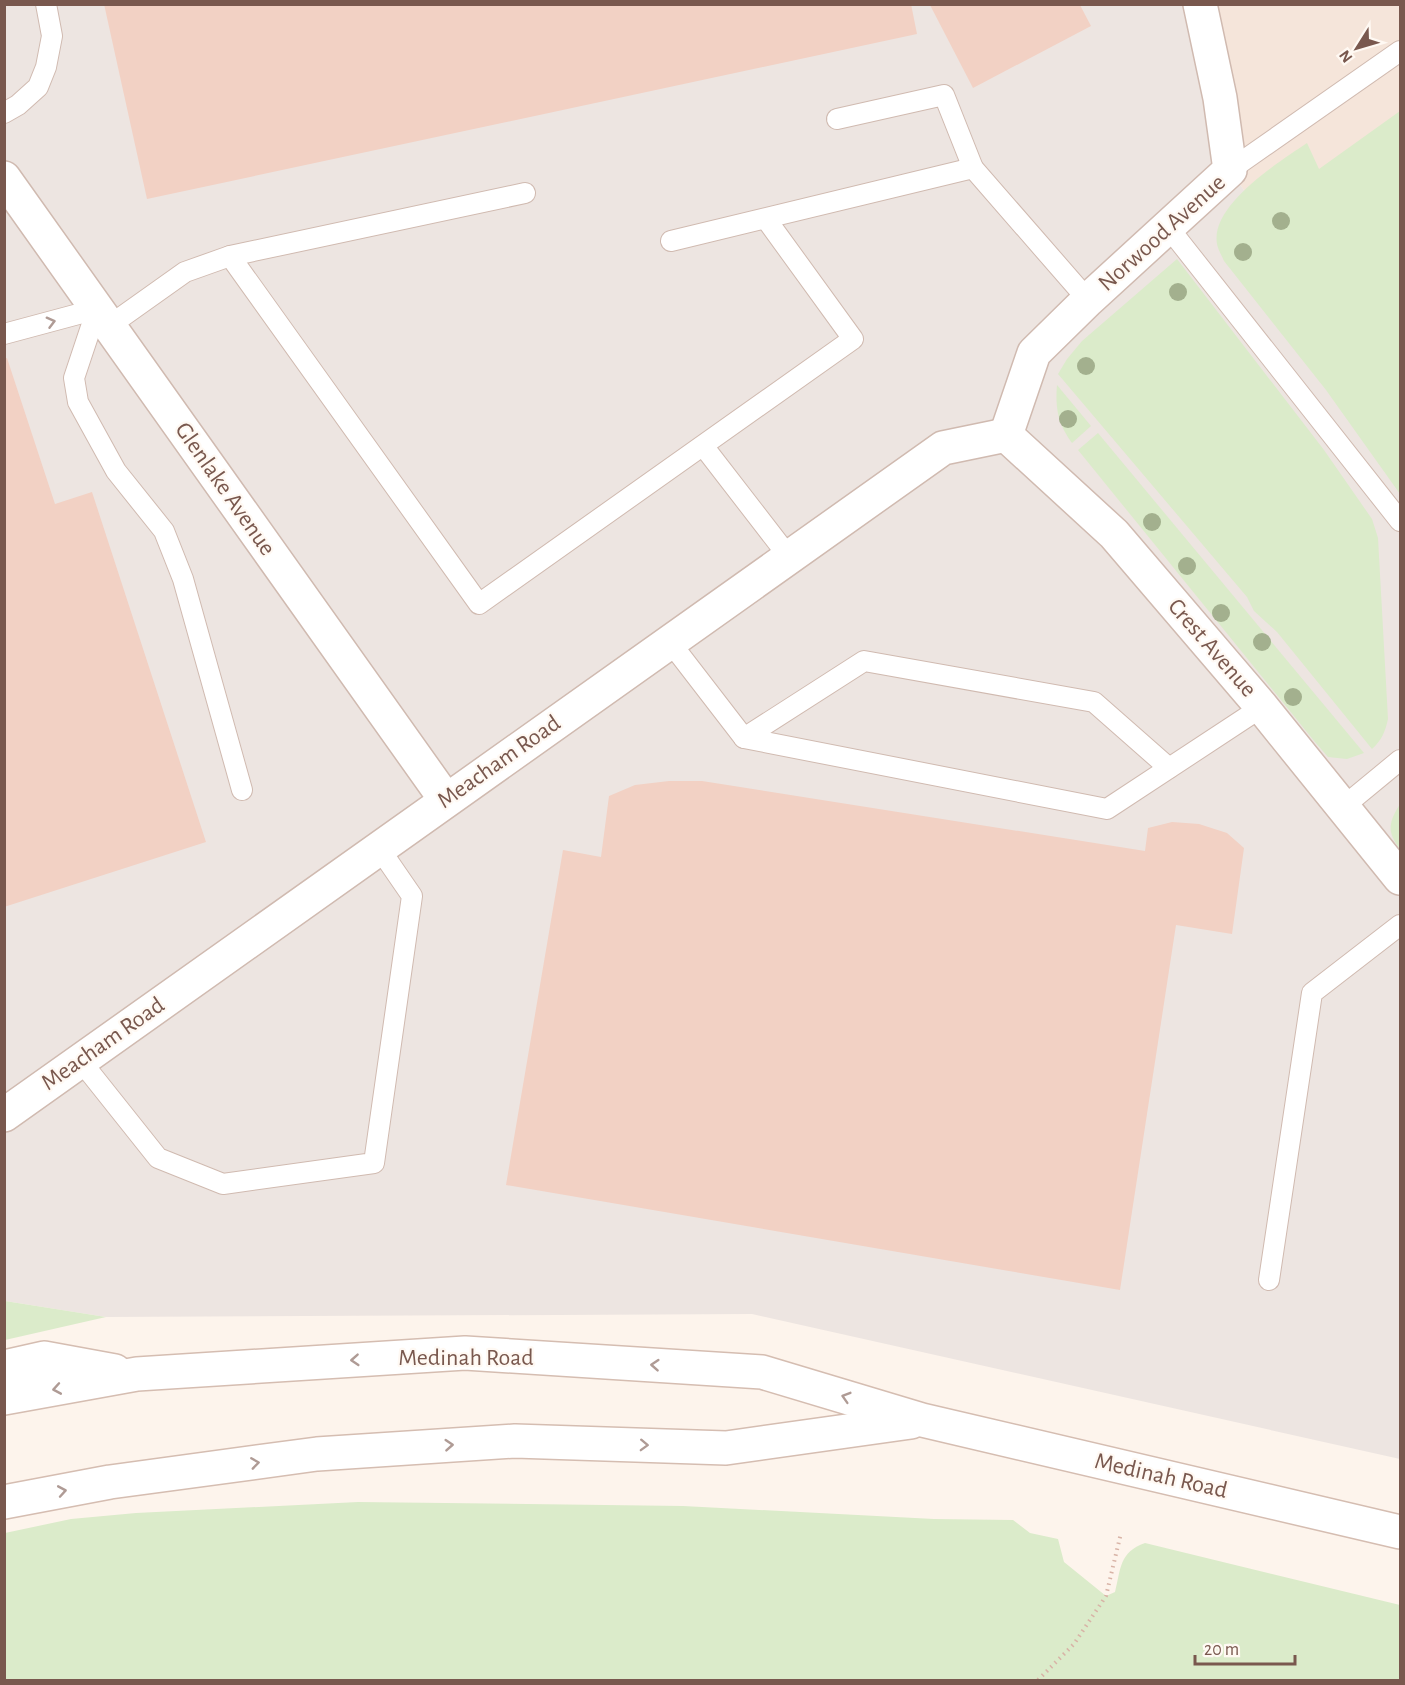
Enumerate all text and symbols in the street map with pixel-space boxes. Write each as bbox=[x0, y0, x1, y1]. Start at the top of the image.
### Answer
north arrow bbox=[1327, 18, 1387, 78]
text: N bbox=[1336, 47, 1356, 66]
street label: Norwood Avenue bbox=[1094, 170, 1230, 296]
one-way arrow bbox=[45, 317, 56, 329]
street label: Glenlake Avenue bbox=[170, 418, 280, 560]
street label: Crest Avenue bbox=[1163, 594, 1261, 702]
street label: Meacham Road bbox=[433, 711, 565, 813]
street label: Meacham Road bbox=[37, 993, 169, 1095]
street label: Medinah Road bbox=[398, 1346, 534, 1370]
one-way arrow bbox=[351, 1354, 360, 1367]
one-way arrow bbox=[650, 1359, 659, 1372]
one-way arrow bbox=[52, 1382, 62, 1395]
one-way arrow bbox=[841, 1392, 852, 1404]
one-way arrow bbox=[445, 1439, 454, 1452]
one-way arrow bbox=[639, 1439, 648, 1452]
street label: Medinah Road bbox=[1092, 1449, 1230, 1503]
one-way arrow bbox=[250, 1457, 260, 1469]
one-way arrow bbox=[57, 1485, 67, 1498]
scale bar bbox=[1195, 1628, 1296, 1666]
text: 20 m bbox=[1204, 1641, 1239, 1659]

